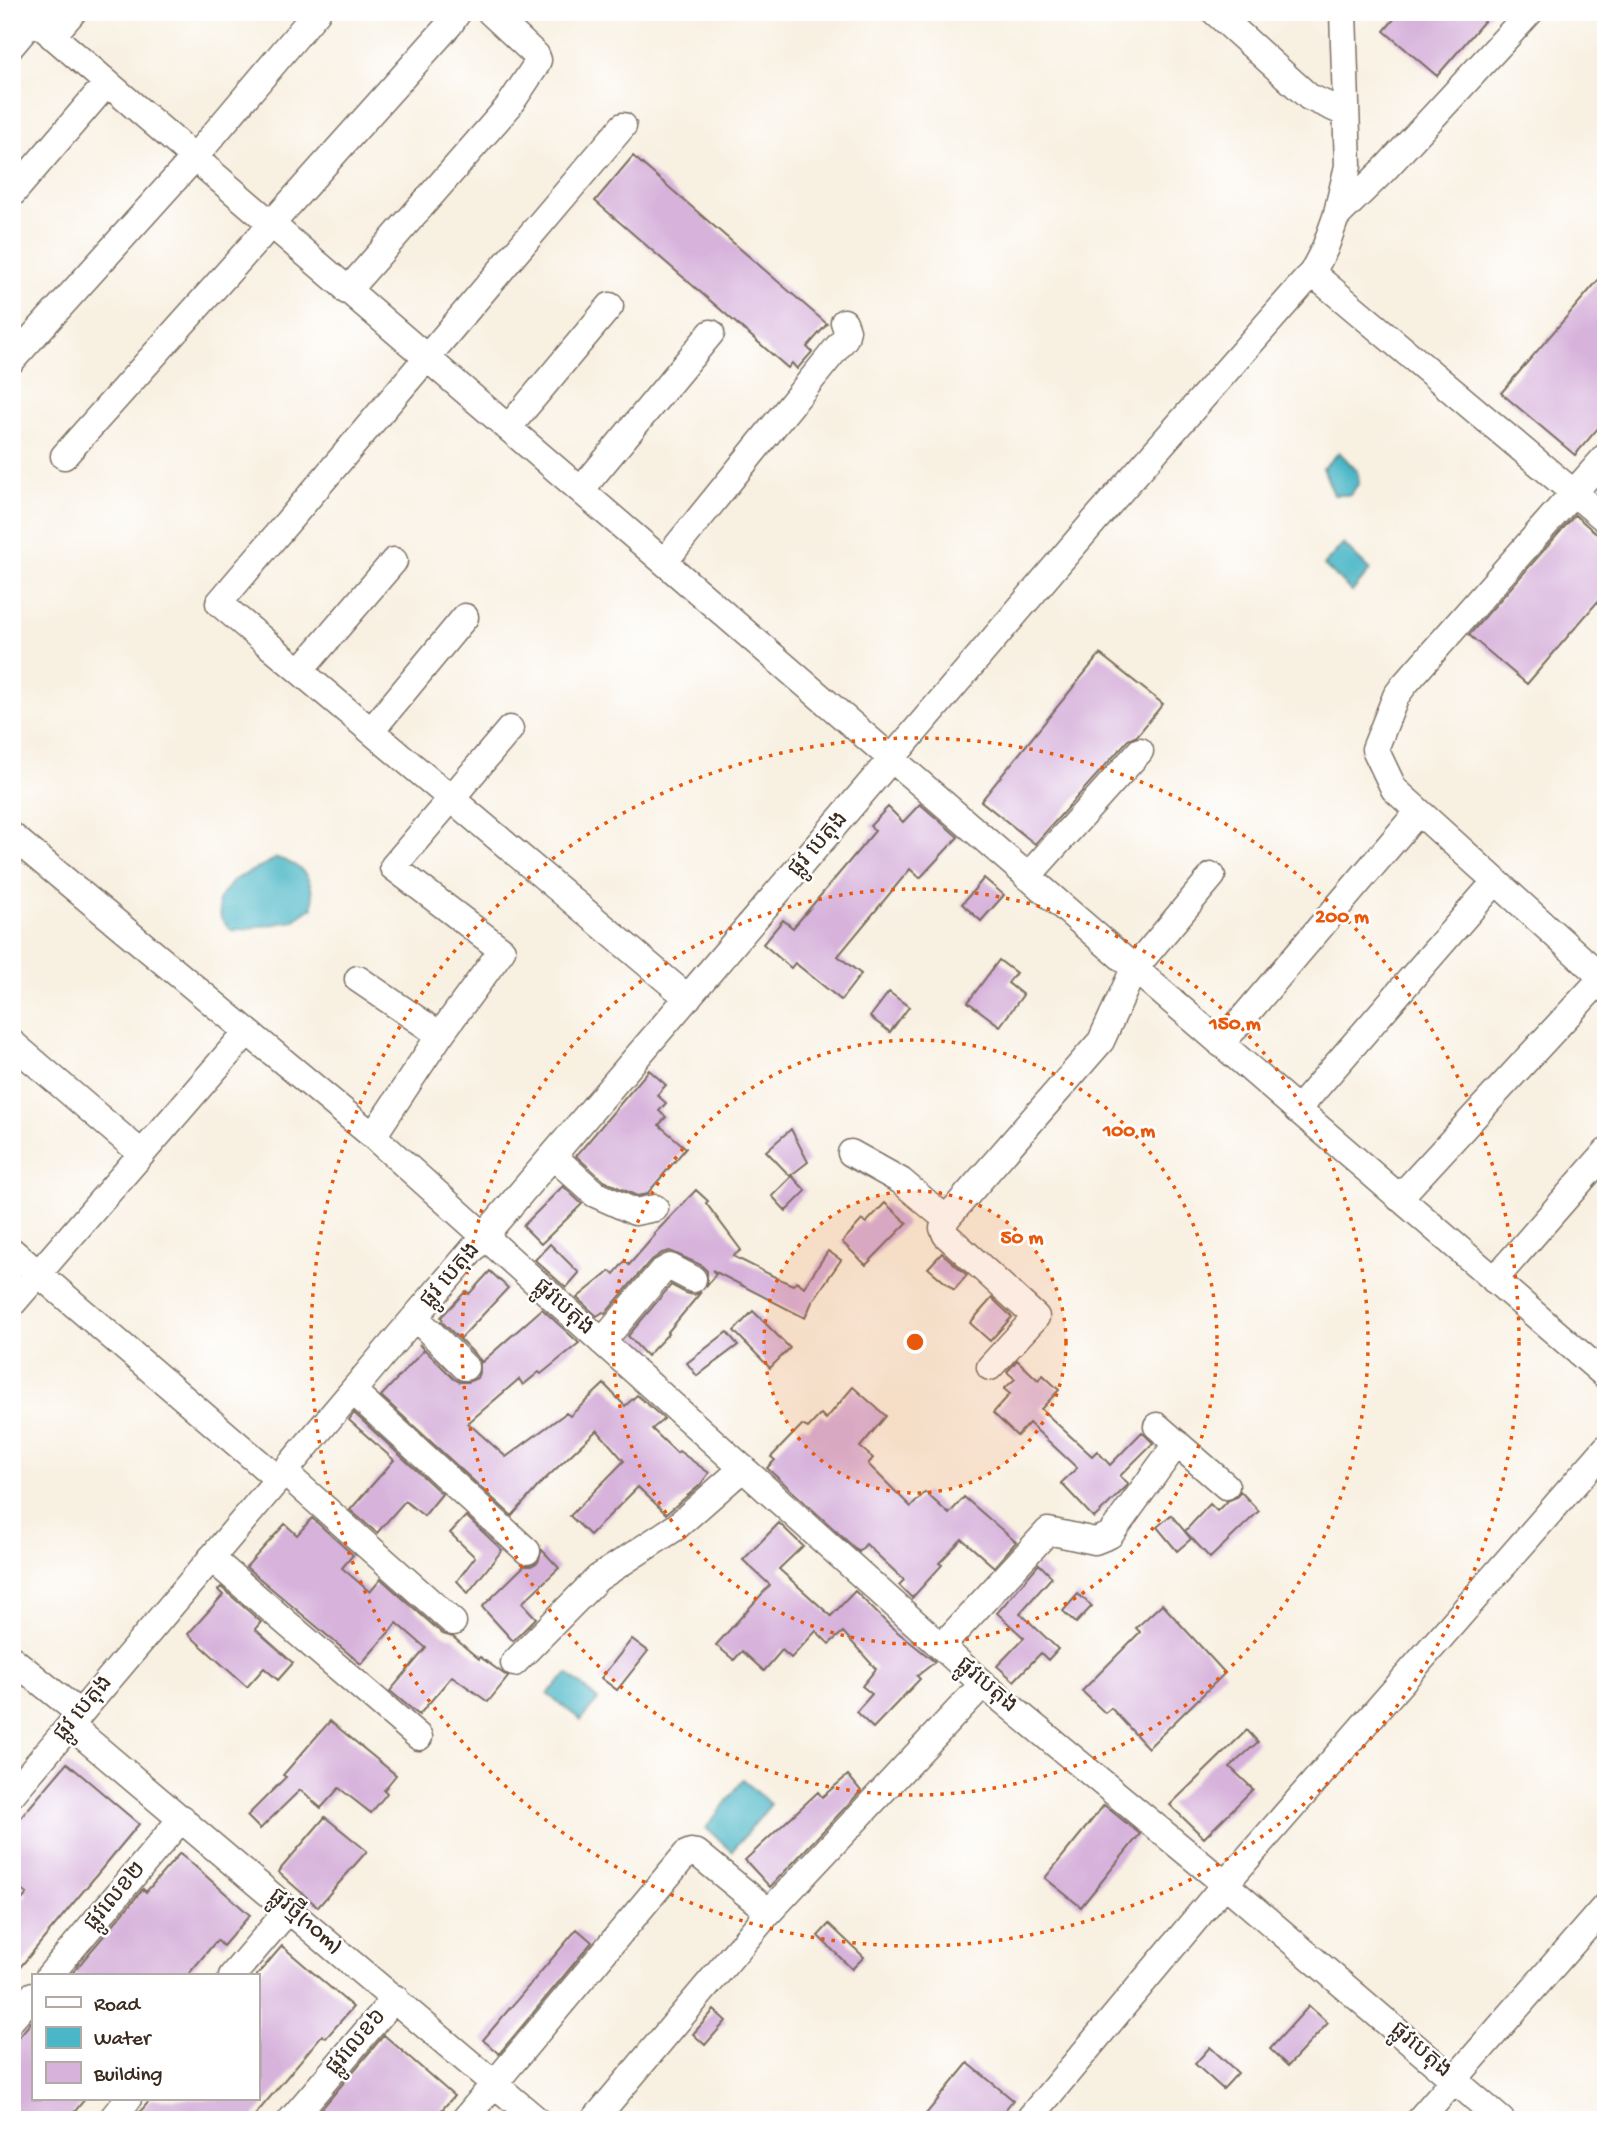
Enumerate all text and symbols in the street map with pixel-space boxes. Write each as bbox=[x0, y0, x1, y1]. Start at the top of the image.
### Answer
street label: ផ្លូវ បេតុង bbox=[783, 807, 858, 886]
text: 200 m bbox=[1315, 906, 1369, 931]
text: 150 m bbox=[1208, 1013, 1261, 1038]
text: 100 m bbox=[1102, 1120, 1155, 1145]
text: 50 m bbox=[1001, 1227, 1044, 1252]
street label: ផ្លូវ បេតុង bbox=[415, 1238, 490, 1317]
street label: ផ្លូវបេតុង bbox=[524, 1274, 599, 1346]
centre of rings bbox=[903, 1330, 927, 1354]
street label: ផ្លូវបេតុង bbox=[947, 1652, 1022, 1724]
street label: ផ្លូវ បេតុង bbox=[49, 1670, 123, 1751]
street label: ផ្លូវលេខ២ bbox=[79, 1857, 156, 1940]
street label: ផ្លូវថ្មី(10m) bbox=[259, 1880, 351, 1964]
legend bbox=[32, 1974, 259, 2100]
text: Road bbox=[94, 1994, 142, 2019]
street label: ផ្លូវលេខ៦ bbox=[321, 2004, 397, 2085]
street label: ផ្លូវបេតុង bbox=[1381, 2017, 1456, 2089]
text: Water bbox=[94, 2028, 152, 2053]
text: Building bbox=[93, 2064, 163, 2089]

